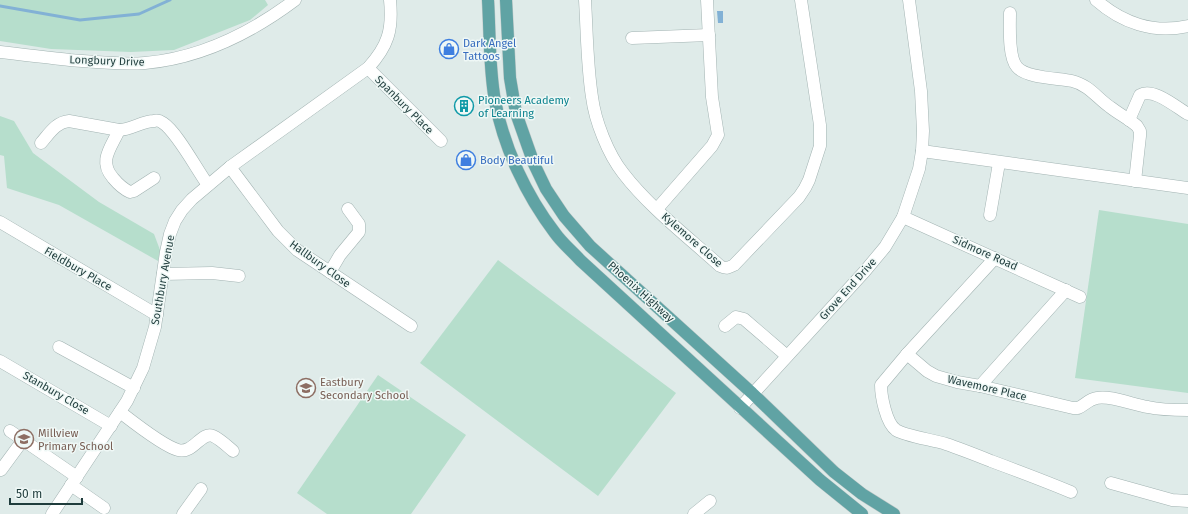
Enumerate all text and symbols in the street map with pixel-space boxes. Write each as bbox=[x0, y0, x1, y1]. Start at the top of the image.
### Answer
place label: Dark Angel Tattoos bbox=[463, 37, 516, 63]
shop icon: Dark Angel Tattoos bbox=[438, 38, 460, 60]
street label: Longbury Drive bbox=[69, 53, 145, 69]
street label: Spanbury Place bbox=[372, 73, 436, 137]
place label: Pioneers Academy of Learning bbox=[478, 94, 570, 120]
building icon: Pioneers Academy of Learning bbox=[453, 95, 475, 117]
shop icon: Body Beautiful bbox=[455, 149, 477, 171]
place label: Body Beautiful bbox=[480, 154, 553, 167]
street label: Kylemore Close bbox=[659, 210, 725, 270]
street label: Sidmore Road bbox=[951, 233, 1019, 273]
street label: Southbury Avenue bbox=[149, 234, 177, 326]
street label: Hallbury Close bbox=[287, 238, 353, 290]
street label: Fieldbury Place bbox=[42, 244, 114, 294]
street label: Grove End Drive bbox=[817, 255, 879, 323]
street label: Phoenix Highway bbox=[605, 259, 677, 326]
street label: Stanbury Close bbox=[20, 369, 92, 417]
street label: Wavemore Place bbox=[946, 373, 1028, 403]
place label: Eastbury Secondary School bbox=[320, 376, 409, 402]
school or university icon: Eastbury Secondary School bbox=[295, 377, 317, 399]
place label: Millview Primary School bbox=[38, 427, 113, 453]
school or university icon: Millview Primary School bbox=[13, 428, 35, 450]
scale bar bbox=[10, 480, 82, 506]
text: 50 m bbox=[16, 487, 42, 501]

